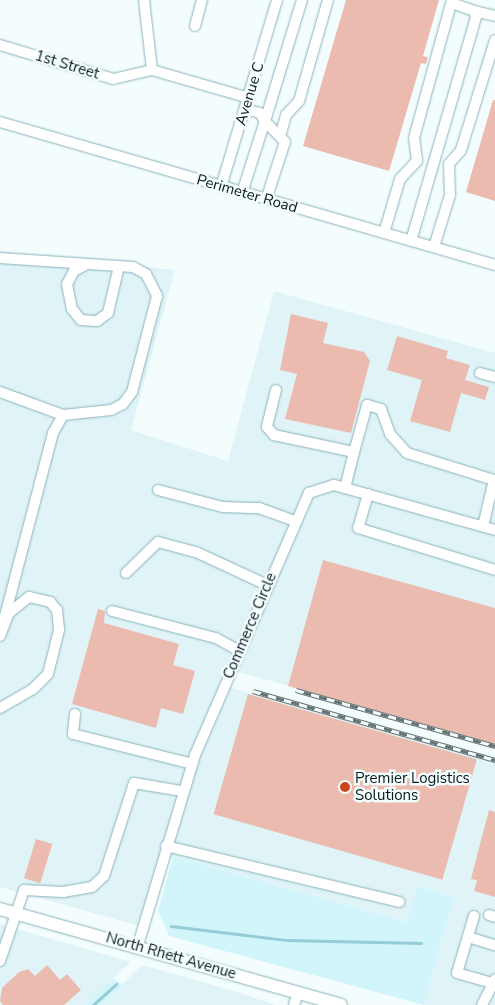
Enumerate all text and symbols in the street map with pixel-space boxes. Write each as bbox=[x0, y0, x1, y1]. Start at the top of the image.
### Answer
street label: 1st Street bbox=[33, 47, 101, 83]
street label: Avenue C bbox=[232, 60, 268, 128]
street label: Perimeter Road bbox=[194, 171, 300, 217]
street label: Commerce Circle bbox=[220, 570, 280, 682]
place label: Premier Logistics Solutions bbox=[355, 769, 470, 804]
marker: Premier Logistics Solutions bbox=[339, 781, 351, 793]
street label: North Rhett Avenue bbox=[104, 929, 238, 983]

